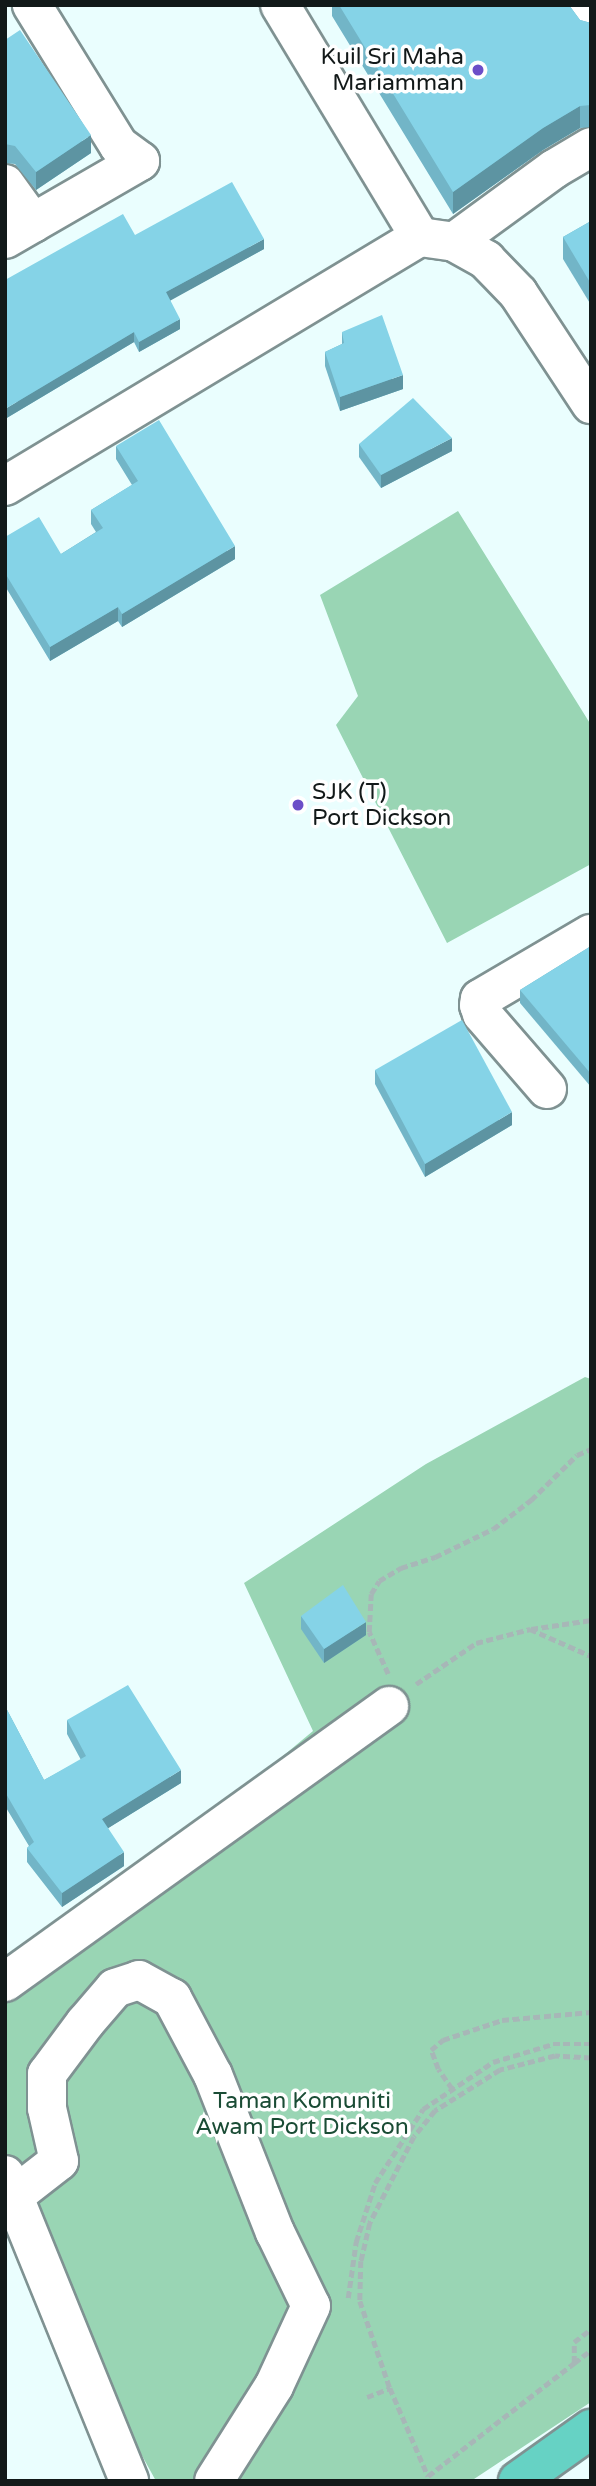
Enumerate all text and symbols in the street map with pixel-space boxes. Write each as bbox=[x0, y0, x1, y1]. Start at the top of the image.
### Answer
place label: Kuil Sri Maha Mariamman bbox=[321, 43, 464, 97]
marker: Kuil Sri Maha Mariamman bbox=[470, 62, 486, 78]
place label: SJK (T) Port Dickson bbox=[312, 778, 451, 832]
marker: SJK (T) Port Dickson bbox=[290, 797, 306, 813]
park label: Taman Komuniti Awam Port Dickson bbox=[195, 2087, 409, 2141]

